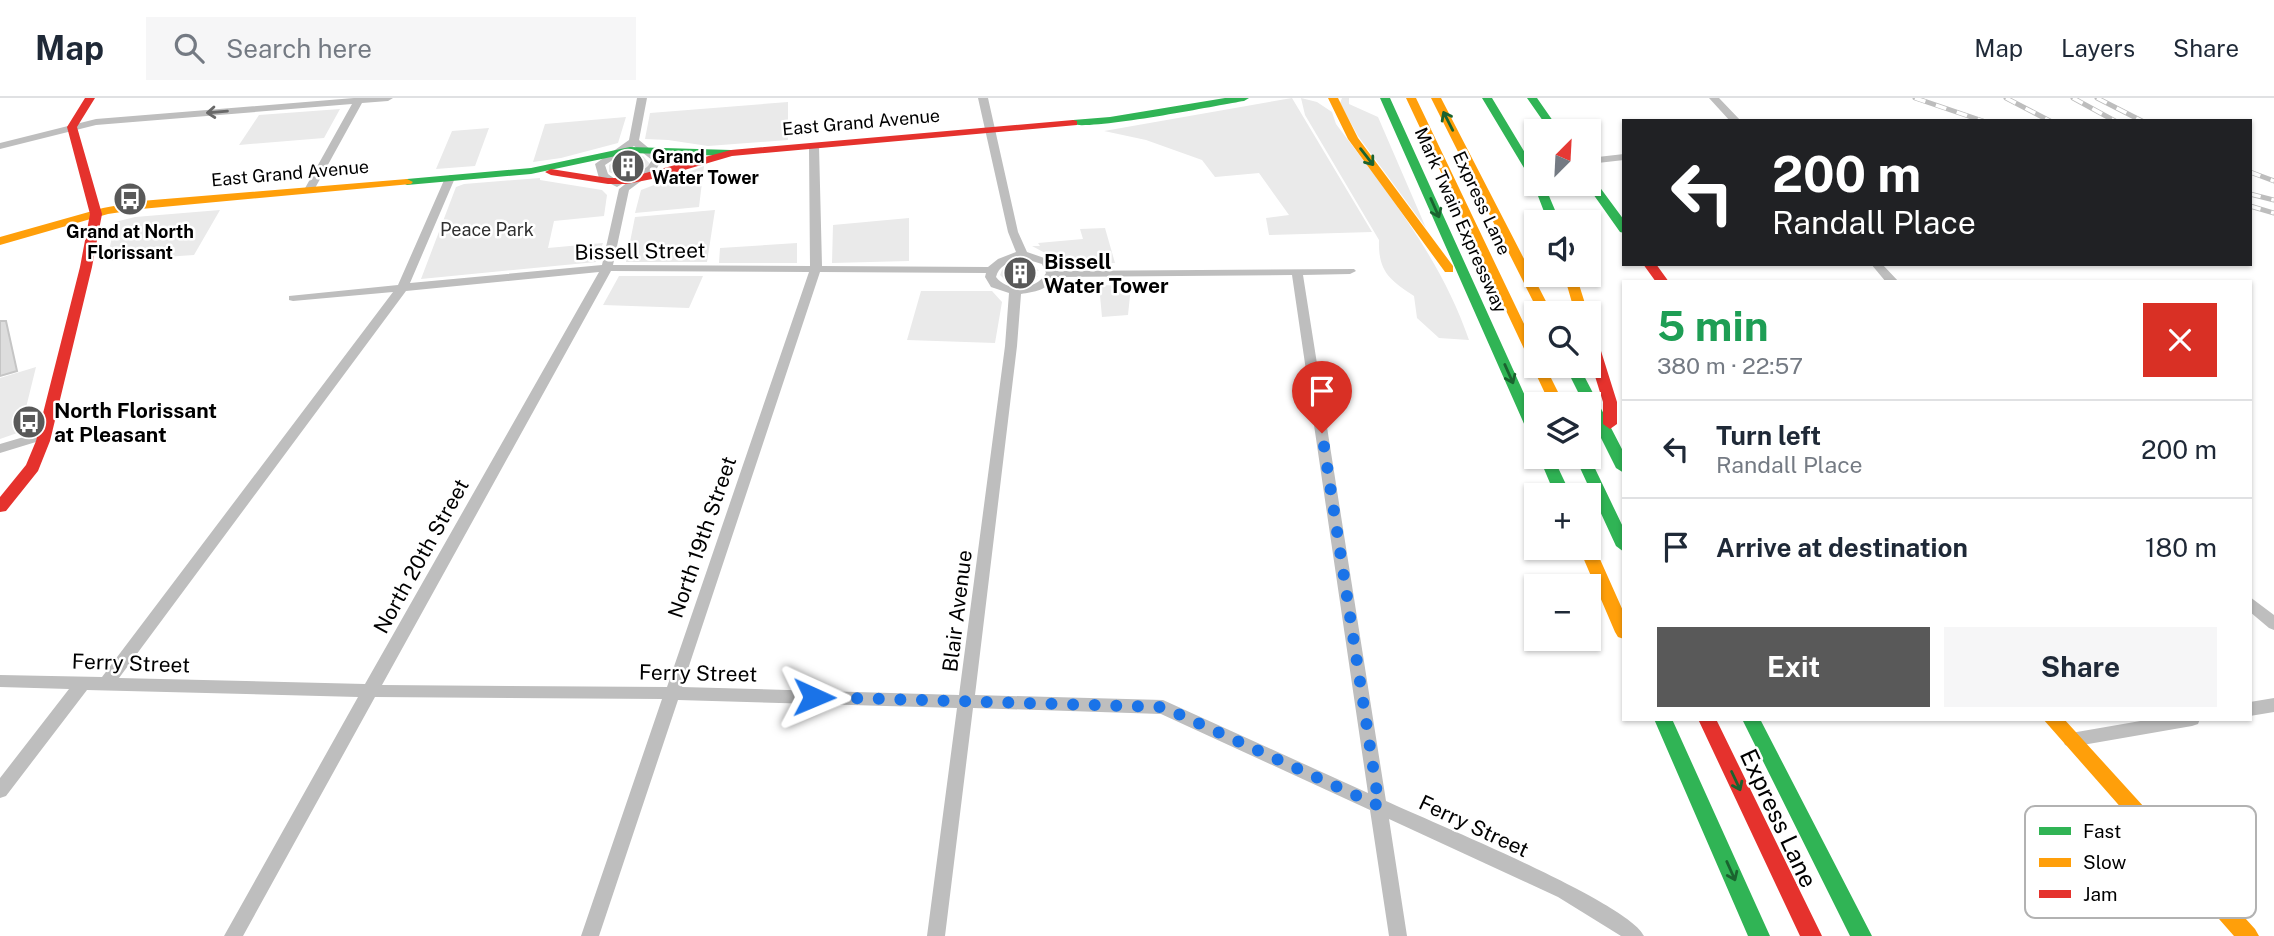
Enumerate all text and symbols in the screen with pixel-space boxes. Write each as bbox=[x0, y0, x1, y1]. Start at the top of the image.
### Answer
search box bbox=[146, 17, 636, 80]
text: Map bbox=[35, 29, 104, 67]
icon: search bbox=[170, 29, 208, 67]
text: Search here bbox=[226, 33, 372, 64]
text: Map bbox=[1974, 34, 2023, 62]
text: Layers bbox=[2061, 34, 2135, 62]
text: Share bbox=[2173, 34, 2239, 62]
street label: East Grand Avenue bbox=[781, 105, 941, 139]
one-way arrow bbox=[207, 106, 229, 119]
one-way arrow bbox=[1441, 111, 1454, 132]
north arrow bbox=[1524, 119, 1601, 196]
map controls bbox=[1524, 119, 1601, 651]
street label: Mark Twain Expressway bbox=[1411, 124, 1512, 316]
text: 200 m bbox=[1772, 145, 1921, 203]
place label: Grand Water Tower bbox=[652, 146, 760, 188]
building icon: Grand Water Tower bbox=[609, 147, 647, 185]
one-way arrow bbox=[1359, 147, 1375, 165]
icon: left bbox=[1657, 147, 1748, 238]
street label: Express Lane bbox=[1449, 148, 1515, 258]
street label: East Grand Avenue bbox=[210, 156, 370, 190]
bus stop icon: Grand at North Florissant bbox=[111, 180, 149, 218]
one-way arrow bbox=[1429, 197, 1442, 218]
text: Randall Place bbox=[1772, 204, 1976, 241]
button: sound bbox=[1524, 210, 1601, 287]
park label: Peace Park bbox=[440, 219, 534, 240]
place label: Grand at North Florissant bbox=[66, 221, 194, 263]
street label: Bissell Street bbox=[574, 237, 706, 265]
place label: Bissell Water Tower bbox=[1044, 249, 1169, 298]
building icon: Bissell Water Tower bbox=[1001, 254, 1039, 292]
button: search bbox=[1524, 301, 1601, 378]
text: 5 min bbox=[1657, 301, 1769, 350]
button: close bbox=[2143, 303, 2217, 377]
text: 380 m · 22:57 bbox=[1657, 352, 1803, 379]
pin bbox=[1292, 361, 1352, 433]
one-way arrow bbox=[1503, 363, 1516, 384]
icon: arrive bbox=[1303, 372, 1341, 410]
button: layers bbox=[1524, 392, 1601, 469]
place label: North Florissant at Pleasant bbox=[54, 398, 217, 447]
bus stop icon: North Florissant at Pleasant bbox=[10, 403, 48, 441]
text: Turn left bbox=[1716, 420, 1821, 451]
icon: left bbox=[1657, 430, 1695, 468]
text: 200 m bbox=[2141, 434, 2217, 465]
text: Randall Place bbox=[1716, 451, 1863, 478]
street label: North 19th Street bbox=[663, 453, 741, 621]
street label: North 20th Street bbox=[368, 474, 474, 638]
button: + bbox=[1524, 483, 1601, 560]
icon: arrive bbox=[1657, 528, 1695, 566]
text: Arrive at destination bbox=[1716, 532, 1968, 563]
text: 180 m bbox=[2145, 532, 2217, 563]
street label: Blair Avenue bbox=[937, 549, 977, 673]
button: − bbox=[1524, 574, 1601, 651]
button: Exit bbox=[1657, 627, 1930, 707]
button: Share bbox=[1944, 627, 2217, 707]
street label: Ferry Street bbox=[71, 648, 191, 678]
street label: Ferry Street bbox=[639, 659, 757, 687]
position arrow bbox=[777, 660, 851, 734]
street label: Express Lane bbox=[1735, 744, 1823, 892]
one-way arrow bbox=[1730, 770, 1744, 791]
street label: Ferry Street bbox=[1415, 790, 1533, 862]
legend bbox=[2025, 806, 2256, 918]
text: Fast bbox=[2083, 820, 2121, 842]
text: Slow bbox=[2083, 851, 2127, 873]
one-way arrow bbox=[1725, 860, 1738, 881]
text: Jam bbox=[2083, 883, 2117, 905]

